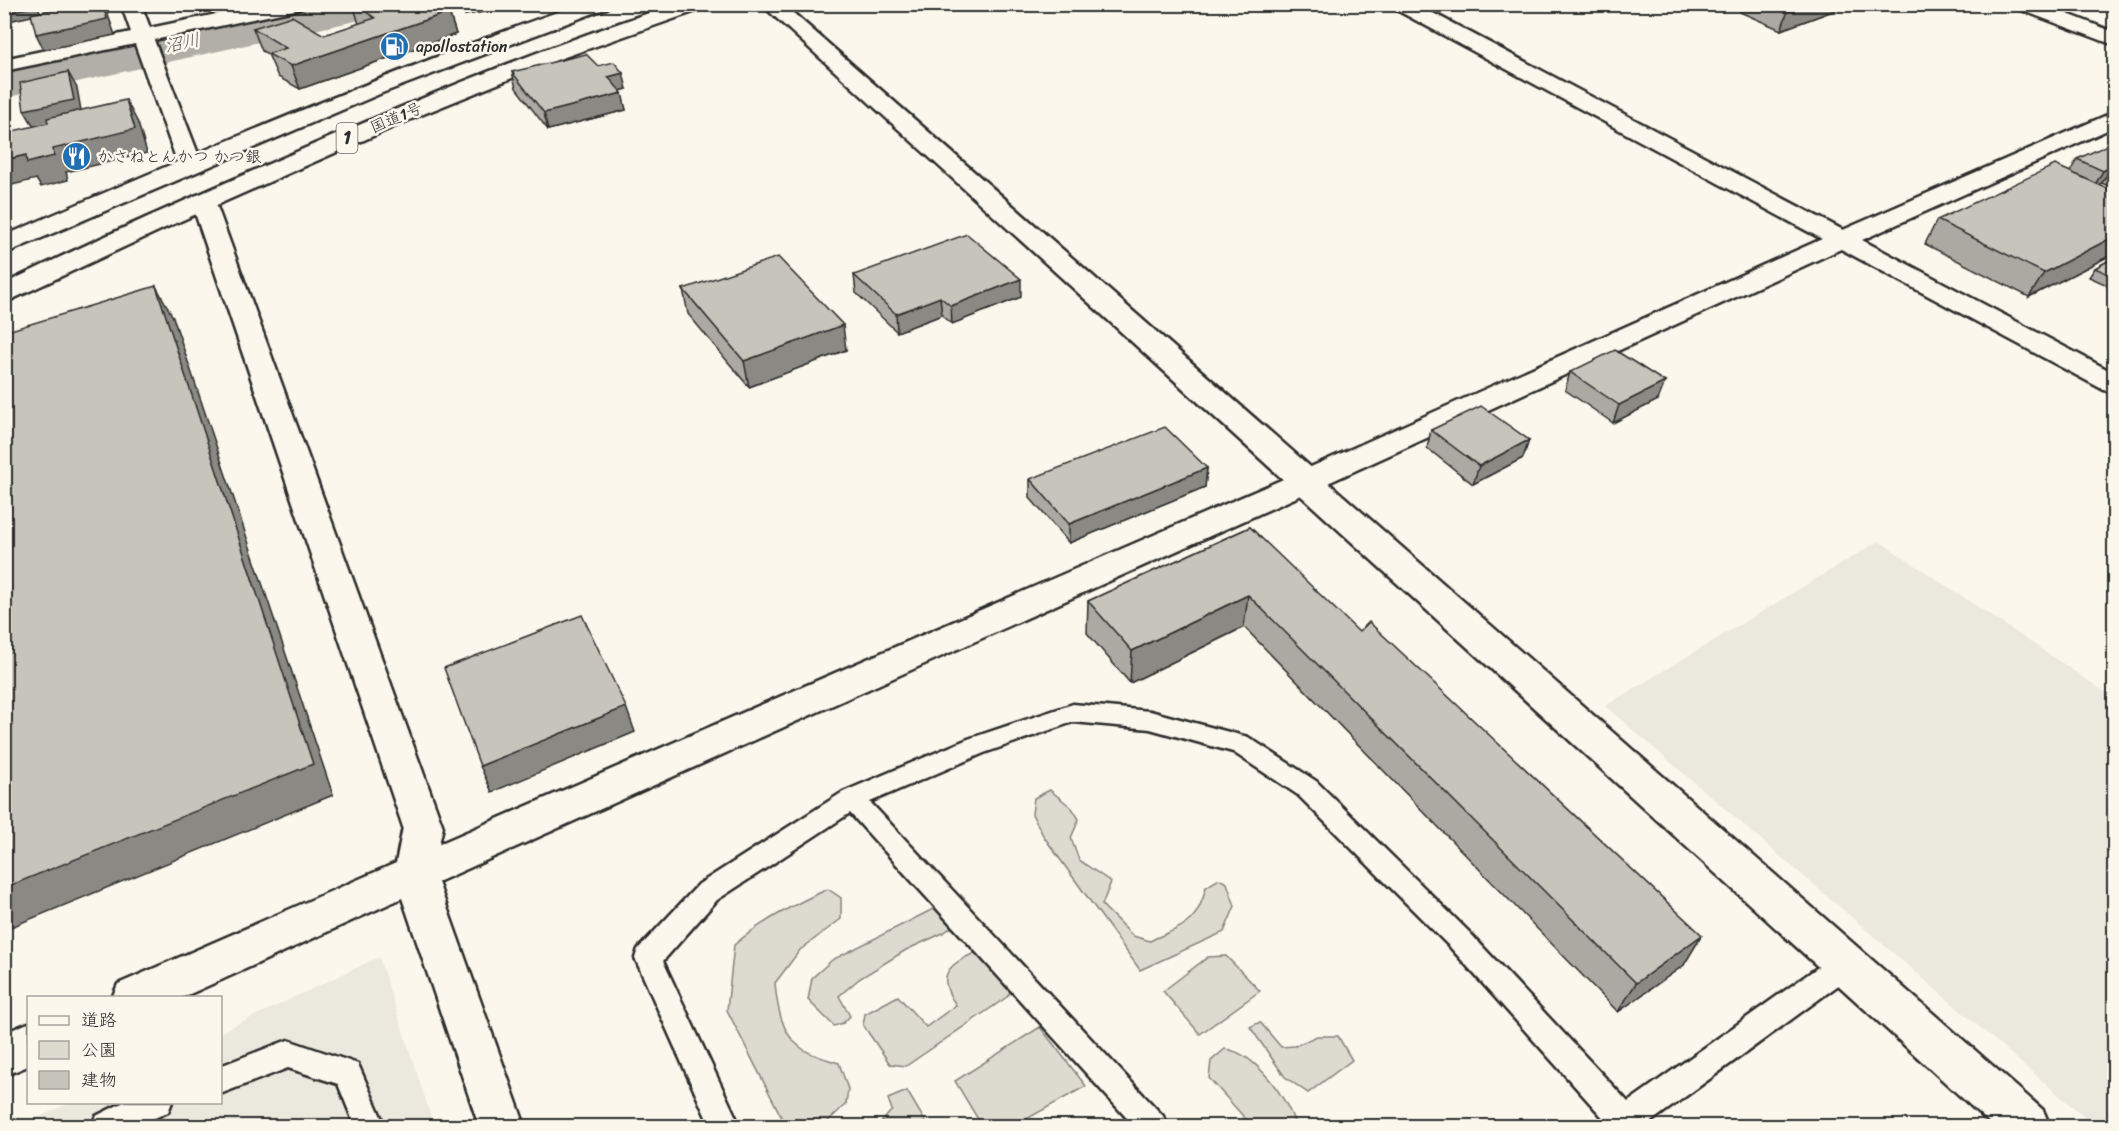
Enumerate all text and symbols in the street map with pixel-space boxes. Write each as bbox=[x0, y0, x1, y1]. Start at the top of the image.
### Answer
water label: 沼川 bbox=[161, 24, 203, 62]
fuel station icon: apollostation bbox=[379, 30, 411, 62]
place label: apollostation bbox=[416, 32, 508, 61]
street label: 国道1号 bbox=[365, 93, 427, 142]
road number: 1 bbox=[336, 123, 358, 153]
restaurant icon: かさねとんかつ かつ銀 bbox=[60, 140, 92, 172]
place label: かさねとんかつ かつ銀 bbox=[97, 142, 261, 171]
legend bbox=[27, 996, 222, 1104]
text: 道路 bbox=[81, 1004, 117, 1036]
text: 公園 bbox=[81, 1034, 117, 1066]
text: 建物 bbox=[81, 1064, 117, 1096]

